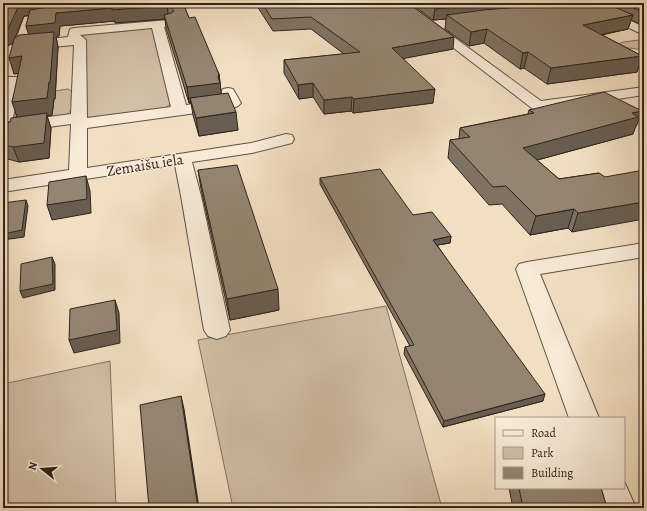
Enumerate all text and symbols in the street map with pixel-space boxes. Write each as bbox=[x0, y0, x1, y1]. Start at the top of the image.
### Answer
street label: Zemaišu iela bbox=[105, 149, 185, 181]
legend bbox=[495, 417, 625, 489]
text: Road bbox=[531, 425, 557, 441]
text: Park bbox=[531, 445, 554, 461]
north arrow bbox=[22, 449, 62, 489]
text: N bbox=[25, 460, 41, 472]
text: Building bbox=[531, 465, 573, 481]

